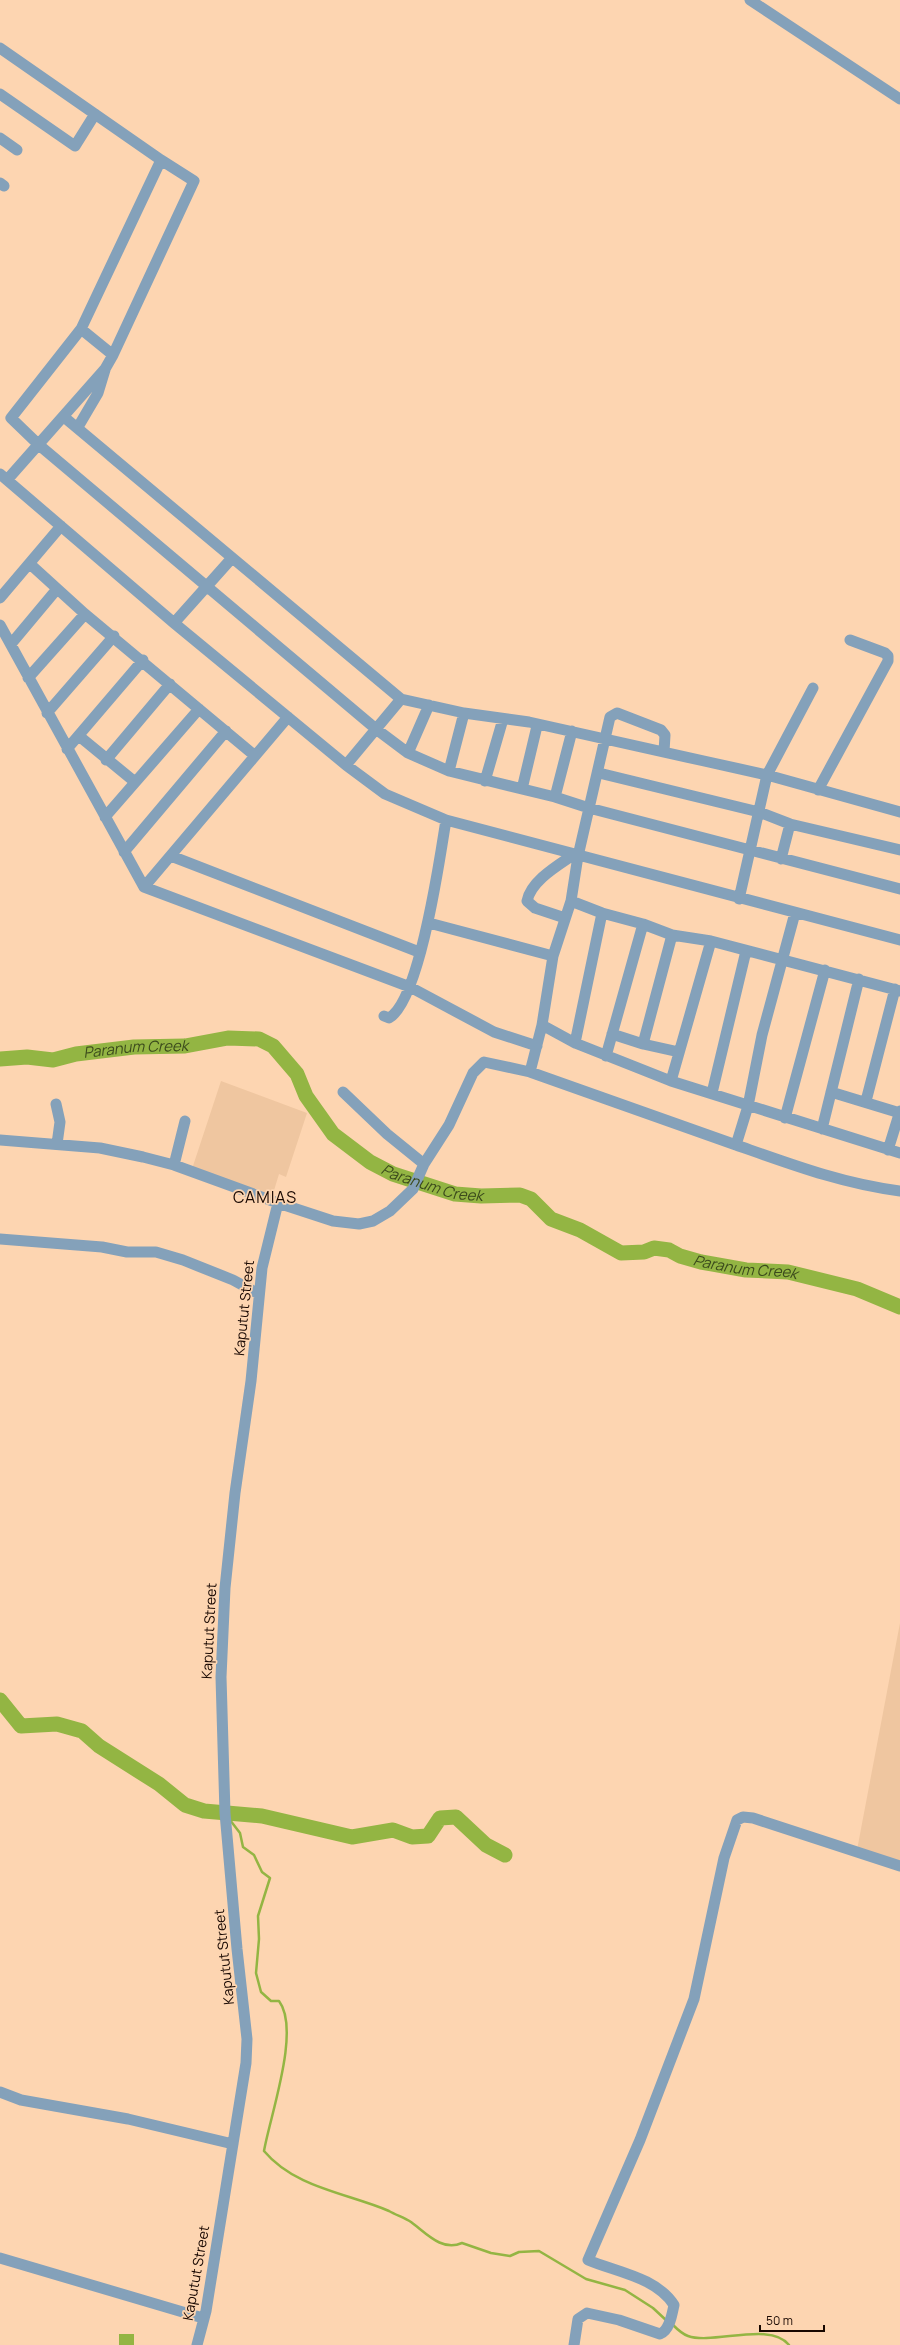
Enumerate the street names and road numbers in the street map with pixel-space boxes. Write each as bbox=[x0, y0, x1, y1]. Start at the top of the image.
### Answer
street label: Kaputut Street bbox=[229, 1259, 258, 1357]
street label: Kaputut Street bbox=[196, 1582, 221, 1679]
street label: Kaputut Street bbox=[209, 1908, 238, 2006]
street label: Kaputut Street bbox=[178, 2224, 213, 2322]

